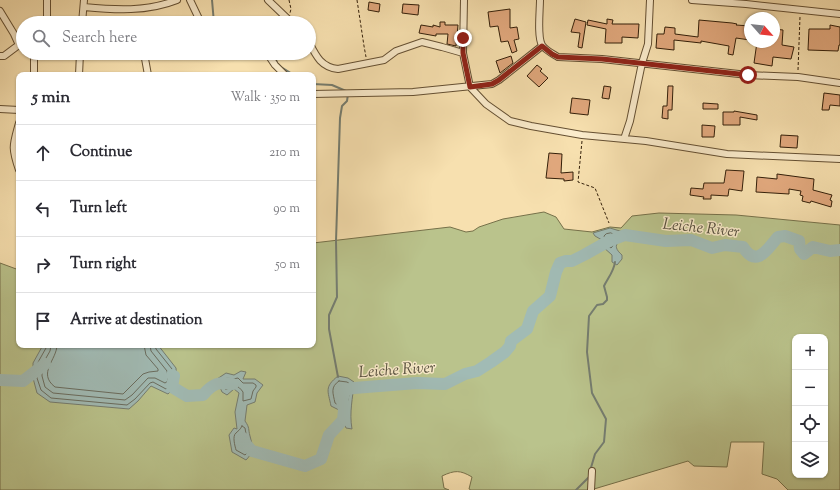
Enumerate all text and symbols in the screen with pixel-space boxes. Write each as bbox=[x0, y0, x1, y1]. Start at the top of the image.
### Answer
north arrow bbox=[744, 12, 780, 48]
search box bbox=[16, 16, 316, 60]
icon: search bbox=[30, 27, 52, 49]
text: Search here bbox=[62, 28, 137, 49]
route end bbox=[454, 29, 472, 47]
route start bbox=[739, 66, 757, 84]
text: 5 min bbox=[32, 86, 70, 110]
text: Walk · 350 m bbox=[231, 89, 300, 107]
icon: ahead bbox=[32, 142, 54, 164]
text: Continue bbox=[70, 142, 132, 163]
text: 210 m bbox=[269, 144, 300, 162]
icon: left bbox=[32, 198, 54, 220]
text: Turn left bbox=[70, 198, 127, 219]
text: 90 m bbox=[273, 200, 300, 218]
water label: Leiche River bbox=[661, 214, 741, 245]
icon: right bbox=[32, 254, 54, 276]
text: Turn right bbox=[70, 254, 136, 275]
text: 50 m bbox=[275, 256, 300, 274]
icon: arrive bbox=[32, 310, 54, 332]
text: Arrive at destination bbox=[70, 310, 203, 331]
map controls bbox=[792, 334, 828, 478]
button: + bbox=[792, 334, 828, 370]
water label: Leiche River bbox=[358, 357, 437, 385]
button: − bbox=[792, 370, 828, 406]
button: locate bbox=[792, 406, 828, 442]
button: layers bbox=[792, 442, 828, 478]

